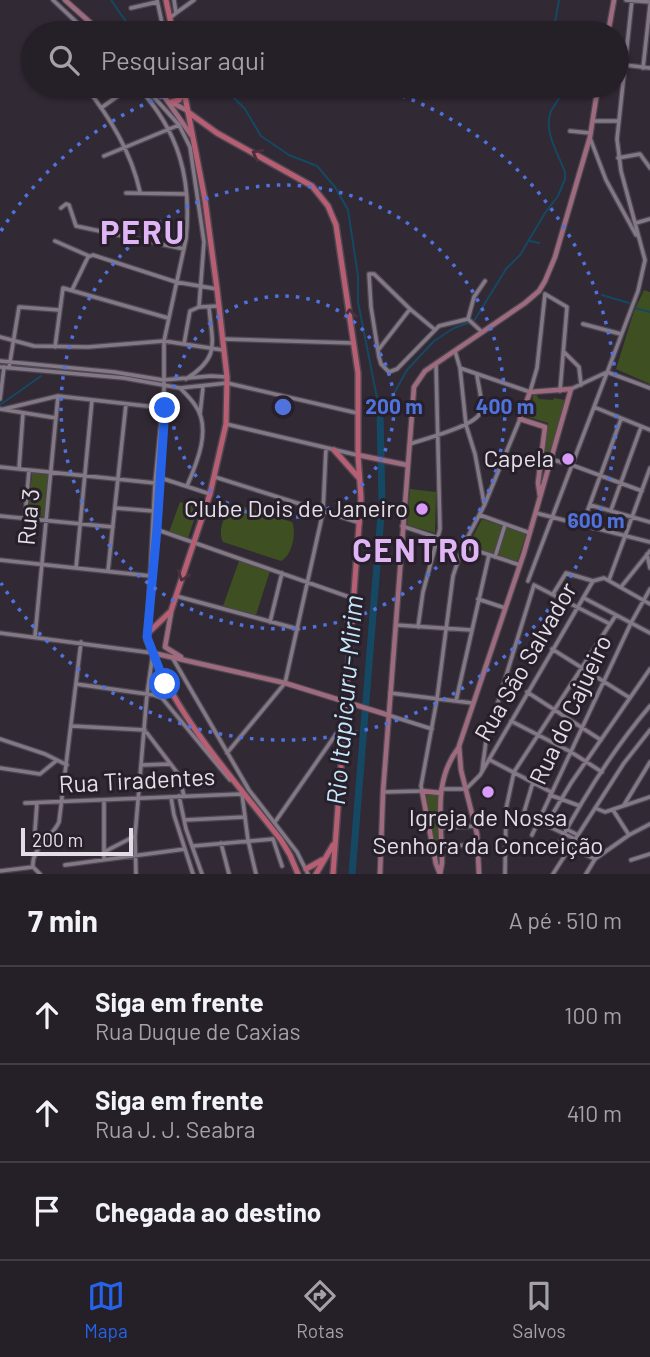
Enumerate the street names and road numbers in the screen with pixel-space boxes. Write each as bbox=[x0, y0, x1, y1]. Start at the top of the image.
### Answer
street label: Rua 3 bbox=[11, 487, 44, 547]
street label: Rua São Salvador bbox=[467, 576, 582, 746]
street label: Rua do Cajueiro bbox=[522, 630, 617, 789]
street label: Rua Tiradentes bbox=[58, 761, 216, 798]

